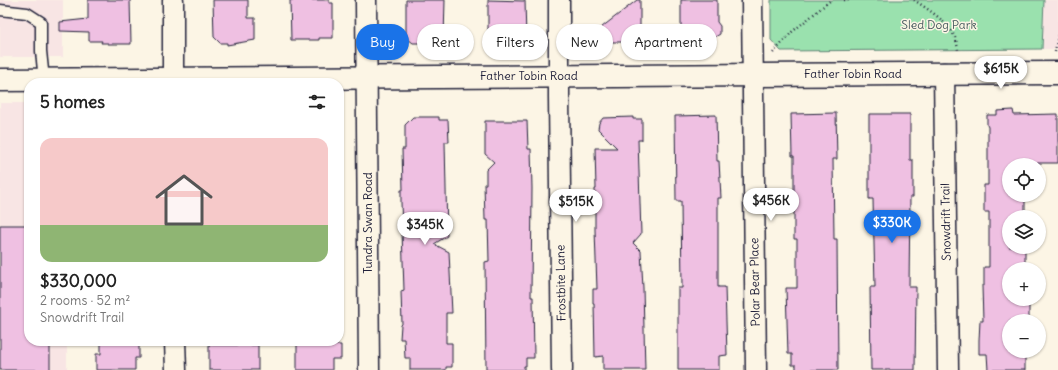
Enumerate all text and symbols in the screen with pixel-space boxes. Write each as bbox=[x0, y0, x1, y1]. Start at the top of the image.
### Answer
park label: Sled Dog Park bbox=[901, 17, 977, 32]
chip: Buy bbox=[356, 24, 409, 60]
chip: Rent bbox=[417, 24, 474, 60]
chip: Filters bbox=[482, 24, 548, 60]
chip: New bbox=[556, 24, 613, 60]
chip: Apartment bbox=[621, 24, 717, 60]
pin: $615K bbox=[973, 56, 1029, 90]
text: $615K bbox=[983, 60, 1019, 77]
street label: Father Tobin Road bbox=[804, 66, 902, 81]
street label: Father Tobin Road bbox=[480, 68, 578, 83]
text: 5 homes bbox=[40, 91, 105, 113]
icon: filters bbox=[306, 91, 328, 113]
map controls bbox=[1002, 158, 1046, 358]
button: locate bbox=[1002, 158, 1046, 202]
icon: home bbox=[148, 164, 220, 236]
street label: Tundra Swan Road bbox=[360, 172, 375, 274]
street label: Snowdrift Trail bbox=[937, 183, 954, 261]
pin: $456K bbox=[743, 188, 799, 222]
pin: $515K bbox=[548, 189, 604, 223]
text: $456K bbox=[752, 192, 790, 209]
text: $515K bbox=[558, 193, 594, 210]
pin: $330K bbox=[864, 210, 920, 244]
button: layers bbox=[1002, 210, 1046, 254]
pin: $345K bbox=[397, 212, 453, 246]
text: $330K bbox=[873, 214, 911, 231]
text: $345K bbox=[406, 216, 444, 233]
street label: Polar Bear Place bbox=[746, 237, 763, 327]
street label: Frostbite Lane bbox=[552, 245, 569, 321]
button: + bbox=[1002, 262, 1046, 306]
text: $330,000 bbox=[40, 270, 117, 292]
text: 2 rooms · 52 m² bbox=[40, 292, 130, 309]
text: Snowdrift Trail bbox=[40, 309, 124, 326]
button: − bbox=[1002, 314, 1046, 358]

